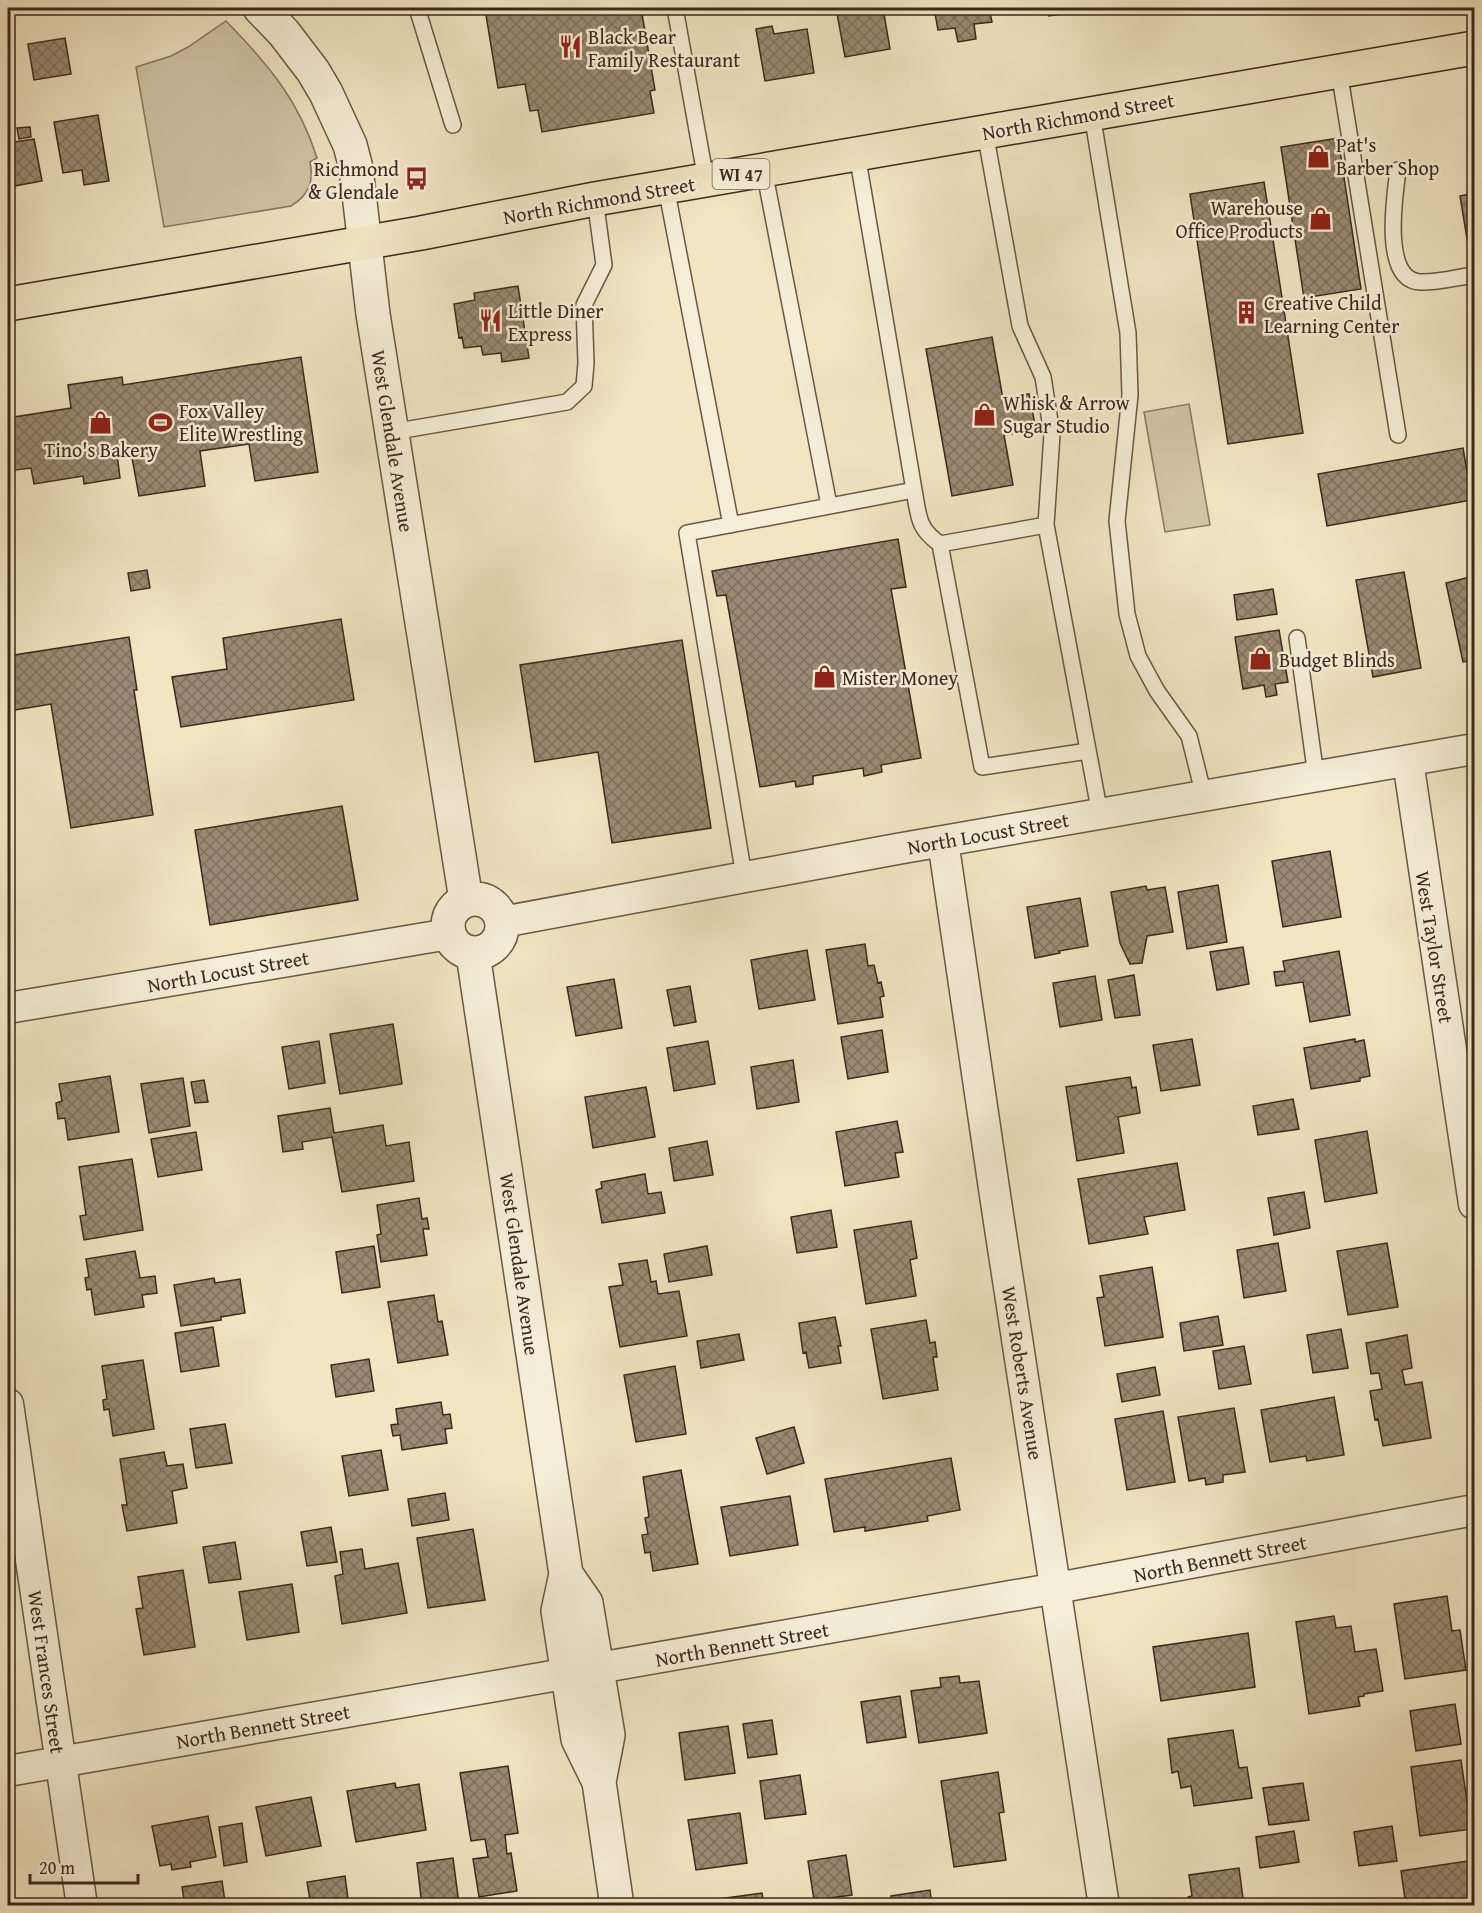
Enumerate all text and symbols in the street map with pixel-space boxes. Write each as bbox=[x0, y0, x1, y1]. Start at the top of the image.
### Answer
place label: Black Bear Family Restaurant bbox=[588, 22, 740, 74]
restaurant icon: Black Bear Family Restaurant bbox=[557, 34, 583, 60]
street label: North Richmond Street bbox=[980, 85, 1176, 147]
place label: Pat's Barber Shop bbox=[1336, 130, 1440, 182]
shop icon: Pat's Barber Shop bbox=[1305, 143, 1331, 169]
place label: Richmond & Glendale bbox=[308, 154, 399, 206]
road number: WI 47 bbox=[712, 159, 770, 189]
bus stop icon: Richmond & Glendale bbox=[404, 166, 430, 192]
street label: North Richmond Street bbox=[501, 169, 697, 231]
place label: Warehouse Office Products bbox=[1176, 193, 1303, 245]
shop icon: Warehouse Office Products bbox=[1308, 205, 1334, 231]
place label: Creative Child Learning Center bbox=[1264, 288, 1399, 340]
place label: Little Diner Express bbox=[508, 296, 604, 348]
building icon: Creative Child Learning Center bbox=[1233, 300, 1259, 326]
restaurant icon: Little Diner Express bbox=[477, 308, 503, 334]
street label: West Glendale Avenue bbox=[364, 348, 422, 534]
place label: Whisk & Arrow Sugar Studio bbox=[1003, 388, 1130, 440]
place label: Fox Valley Elite Wrestling bbox=[179, 396, 303, 448]
shop icon: Whisk & Arrow Sugar Studio bbox=[972, 401, 998, 427]
shop icon: Tino's Bakery bbox=[88, 409, 114, 435]
sports icon: Fox Valley Elite Wrestling bbox=[148, 409, 174, 435]
place label: Tino's Bakery bbox=[44, 435, 158, 464]
place label: Budget Blinds bbox=[1279, 645, 1395, 674]
shop icon: Budget Blinds bbox=[1248, 646, 1274, 672]
place label: Mister Money bbox=[842, 663, 958, 692]
shop icon: Mister Money bbox=[811, 664, 837, 690]
street label: North Locust Street bbox=[905, 804, 1071, 862]
street label: West Taylor Street bbox=[1409, 869, 1461, 1025]
street label: North Locust Street bbox=[145, 942, 311, 1000]
street label: West Glendale Avenue bbox=[493, 1171, 547, 1357]
street label: West Roberts Avenue bbox=[995, 1284, 1051, 1462]
street label: North Bennett Street bbox=[1131, 1527, 1309, 1589]
street label: West Frances Street bbox=[21, 1588, 73, 1756]
street label: North Bennett Street bbox=[653, 1614, 831, 1674]
street label: North Bennett Street bbox=[174, 1696, 352, 1756]
scale bar bbox=[30, 1847, 138, 1885]
text: 20 m bbox=[39, 1854, 75, 1881]

